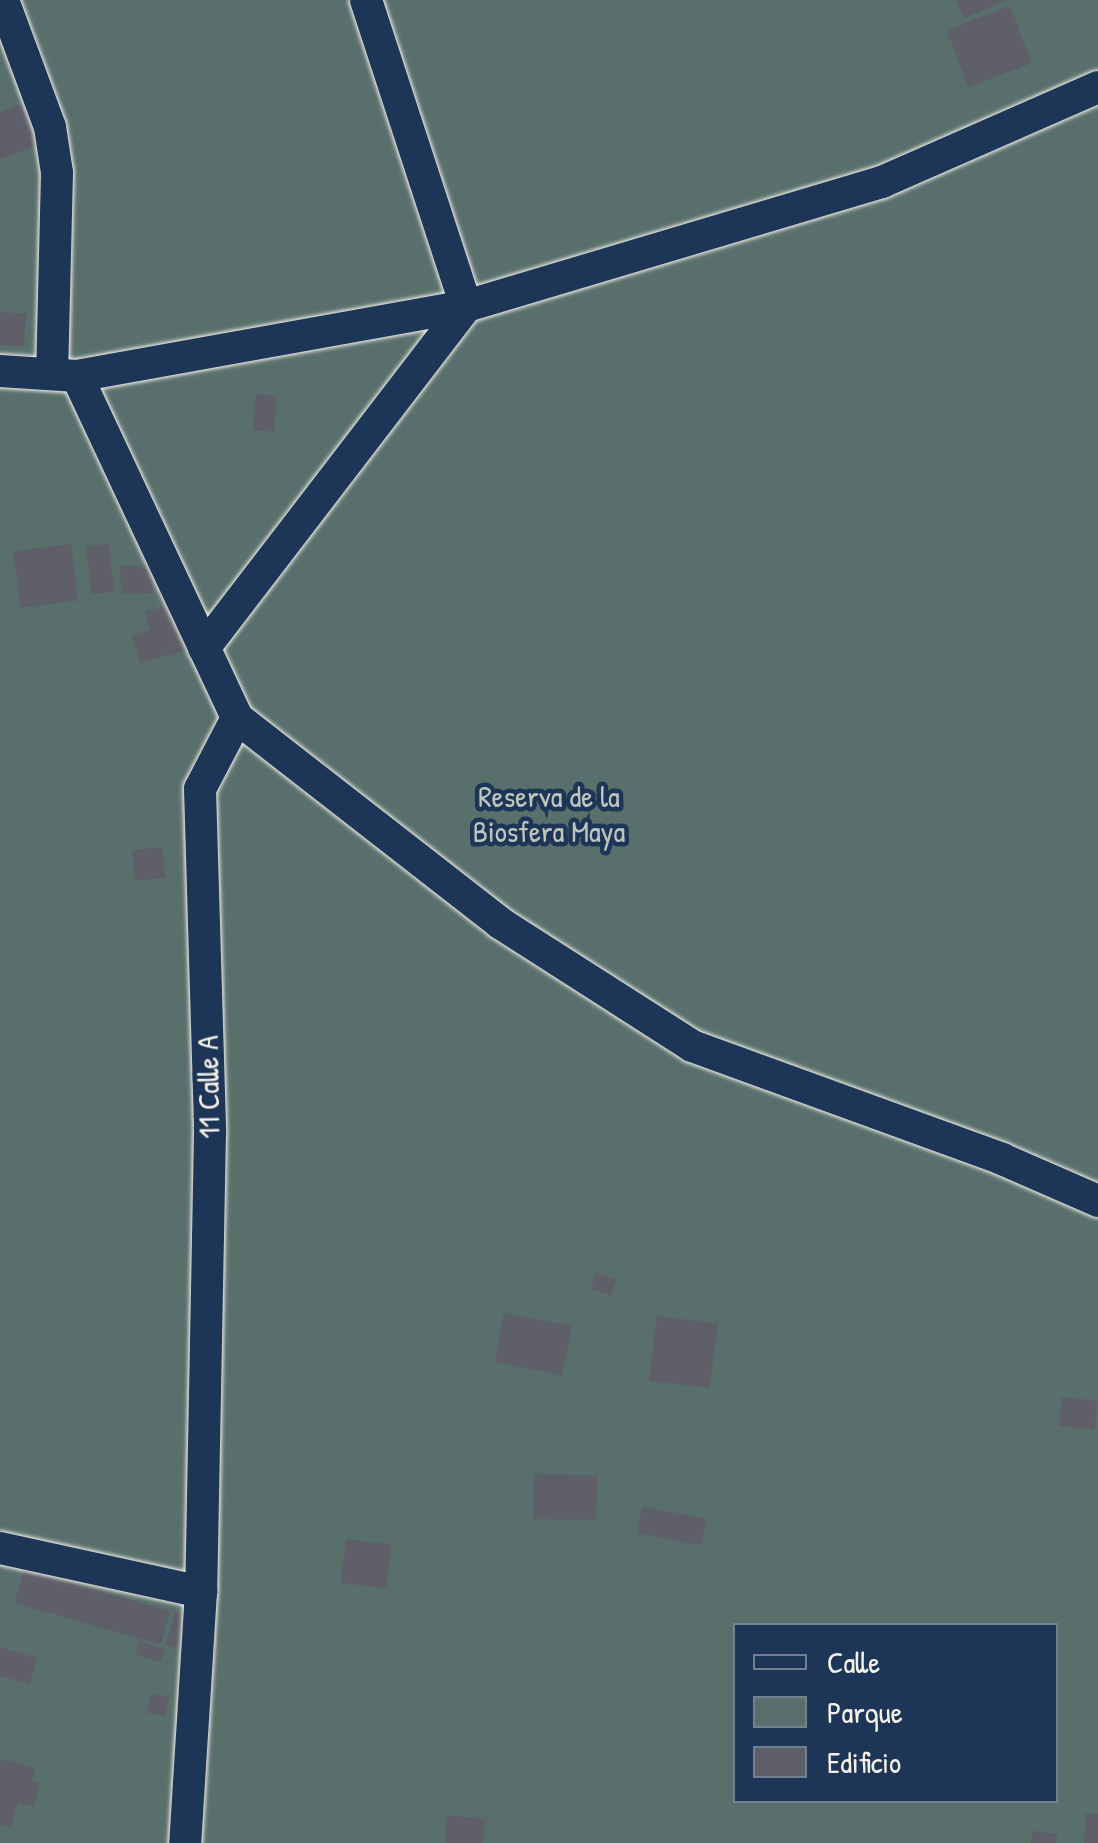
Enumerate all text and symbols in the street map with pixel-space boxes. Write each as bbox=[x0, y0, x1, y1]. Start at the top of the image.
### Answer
park label: Reserva de la Biosfera Maya bbox=[473, 778, 625, 848]
street label: 11 Calle A bbox=[189, 1035, 227, 1139]
legend bbox=[733, 1623, 1058, 1803]
text: Calle bbox=[827, 1642, 880, 1682]
text: Parque bbox=[827, 1692, 903, 1732]
text: Edificio bbox=[827, 1742, 901, 1782]

